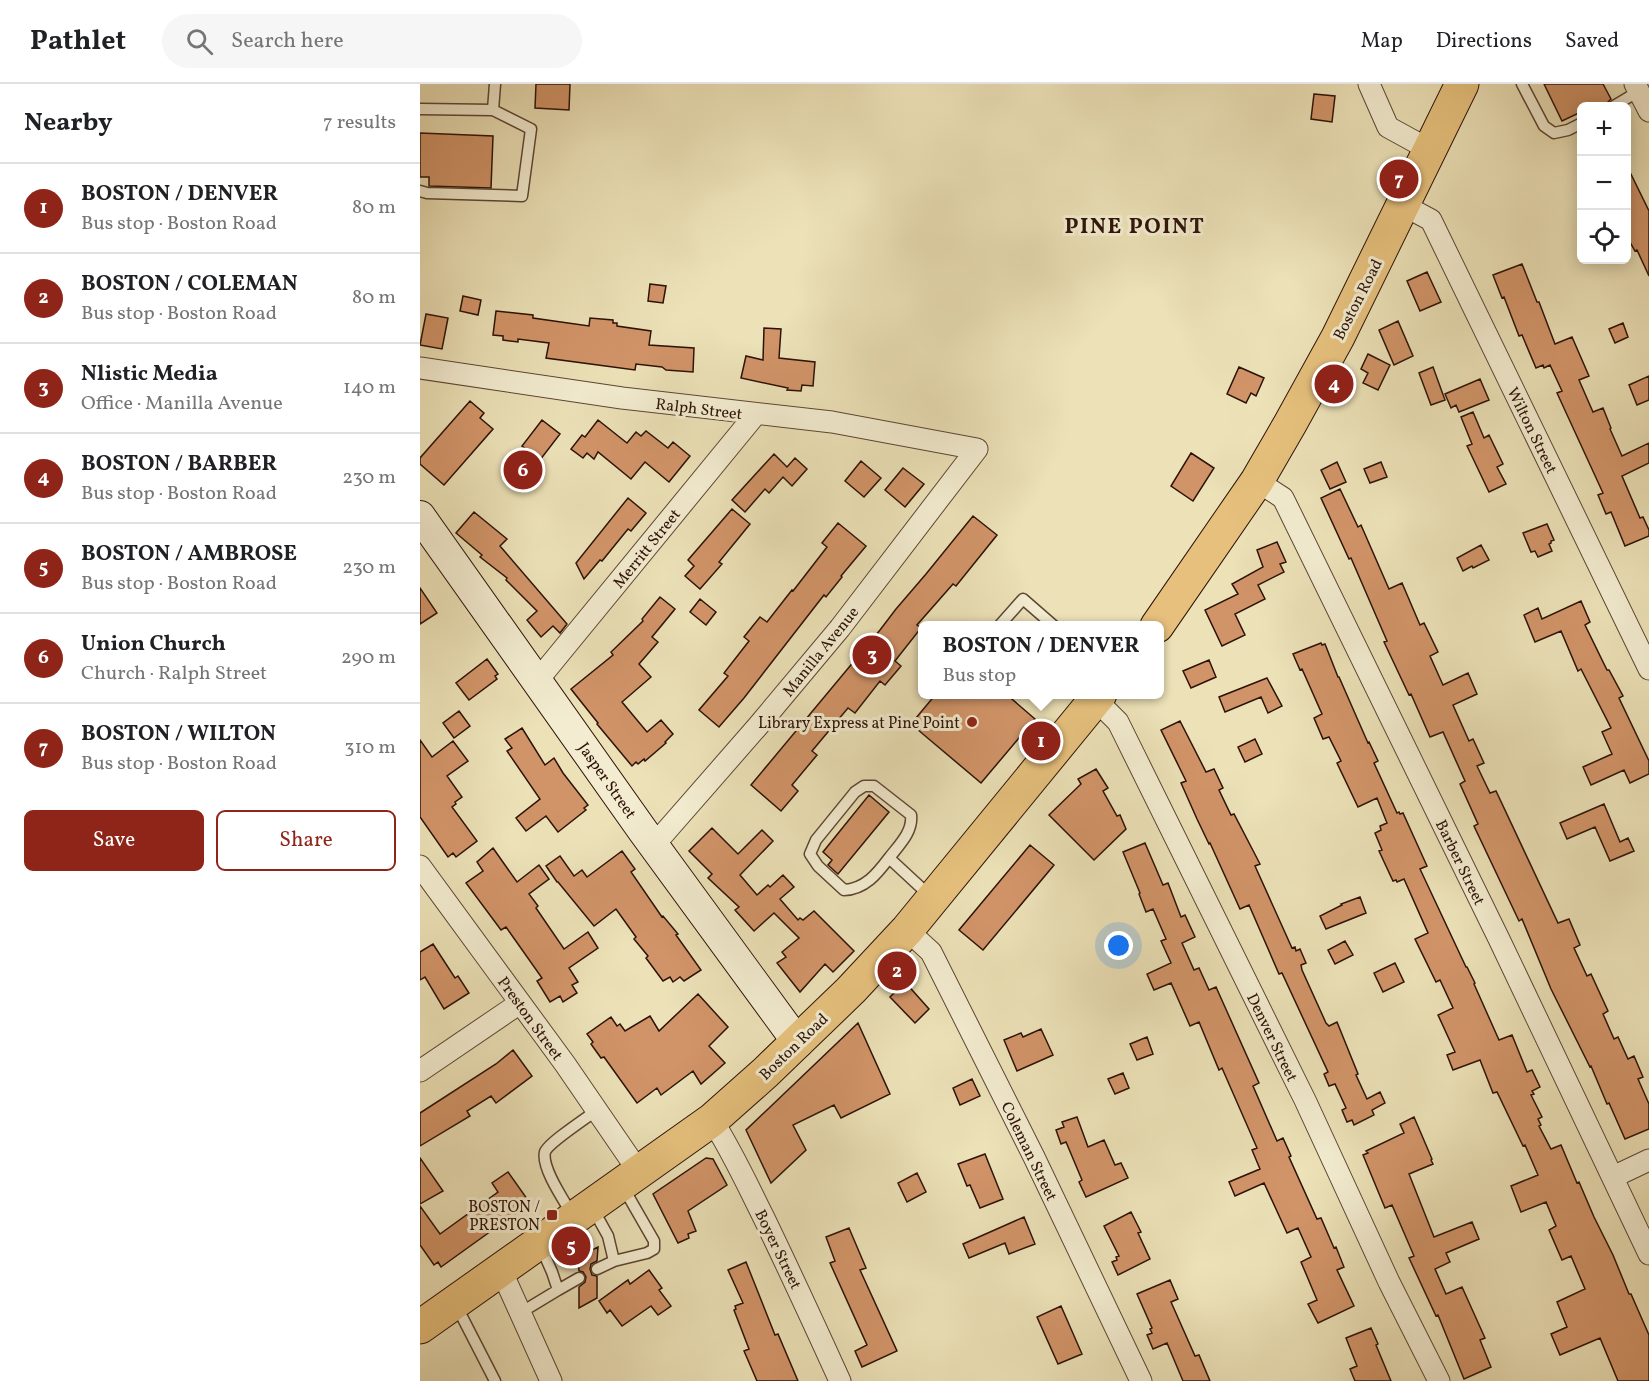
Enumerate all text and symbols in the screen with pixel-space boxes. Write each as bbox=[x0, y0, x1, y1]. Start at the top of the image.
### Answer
search box bbox=[162, 14, 582, 68]
text: Pathlet bbox=[30, 22, 126, 61]
icon: search bbox=[183, 25, 216, 58]
text: Search here bbox=[231, 26, 344, 57]
text: Map bbox=[1361, 27, 1403, 56]
text: Directions bbox=[1436, 27, 1532, 56]
text: Saved bbox=[1565, 27, 1619, 56]
map controls bbox=[1577, 102, 1631, 264]
button: + bbox=[1577, 102, 1631, 156]
text: Nearby bbox=[24, 105, 113, 141]
text: 7 results bbox=[323, 109, 396, 137]
pin: 7 bbox=[1380, 156, 1418, 202]
button: − bbox=[1577, 156, 1631, 210]
text: BOSTON / DENVER bbox=[81, 179, 278, 210]
text: 1 bbox=[39, 194, 48, 222]
text: 80 m bbox=[352, 194, 396, 222]
text: Bus stop · Boston Road bbox=[81, 210, 277, 238]
button: locate bbox=[1577, 210, 1631, 264]
district label: PINE POINT bbox=[1065, 212, 1205, 243]
street label: Boston Road bbox=[1329, 256, 1389, 344]
text: BOSTON / COLEMAN bbox=[81, 269, 298, 300]
text: 2 bbox=[38, 284, 49, 312]
text: 80 m bbox=[352, 284, 396, 312]
text: Bus stop · Boston Road bbox=[81, 300, 277, 328]
text: Nlistic Media bbox=[81, 359, 218, 390]
pin: 4 bbox=[1314, 362, 1354, 406]
text: 3 bbox=[38, 374, 49, 402]
text: 140 m bbox=[343, 374, 396, 402]
street label: Wilton Street bbox=[1501, 384, 1562, 478]
text: Office · Manilla Avenue bbox=[81, 390, 283, 418]
street label: Ralph Street bbox=[654, 394, 744, 426]
pin: 6 bbox=[504, 448, 542, 492]
text: BOSTON / BARBER bbox=[81, 449, 277, 480]
text: 4 bbox=[37, 464, 50, 492]
text: 230 m bbox=[342, 464, 396, 492]
text: Bus stop · Boston Road bbox=[81, 480, 277, 508]
street label: Merritt Street bbox=[609, 505, 687, 594]
text: BOSTON / AMBROSE bbox=[81, 539, 297, 570]
text: 5 bbox=[39, 554, 48, 582]
text: 230 m bbox=[342, 554, 396, 582]
text: Bus stop · Boston Road bbox=[81, 570, 277, 598]
street label: Manilla Avenue bbox=[778, 602, 865, 702]
popup bbox=[918, 621, 1164, 699]
text: Union Church bbox=[81, 629, 226, 660]
text: BOSTON / DENVER bbox=[943, 631, 1139, 662]
pin: 3 bbox=[852, 632, 892, 678]
text: 6 bbox=[38, 644, 49, 672]
text: 290 m bbox=[341, 644, 396, 672]
text: Church · Ralph Street bbox=[81, 660, 267, 688]
text: Bus stop bbox=[943, 662, 1016, 690]
place label: Library Express at Pine Point bbox=[758, 713, 960, 735]
marker: Library Express at Pine Point bbox=[965, 715, 979, 729]
pin: 1 bbox=[1022, 718, 1060, 764]
text: BOSTON / WILTON bbox=[81, 719, 276, 750]
text: 7 bbox=[39, 734, 48, 762]
text: 310 m bbox=[344, 734, 396, 762]
street label: Jasper Street bbox=[572, 739, 641, 824]
text: Bus stop · Boston Road bbox=[81, 750, 277, 778]
button: Save bbox=[24, 810, 204, 871]
button: Share bbox=[216, 810, 396, 871]
street label: Barber Street bbox=[1429, 816, 1490, 910]
your location bbox=[1104, 931, 1133, 960]
pin: 2 bbox=[878, 948, 916, 994]
street label: Preston Street bbox=[491, 973, 568, 1066]
street label: Denver Street bbox=[1240, 990, 1302, 1086]
street label: Boston Road bbox=[755, 1009, 834, 1086]
street label: Coleman Street bbox=[995, 1099, 1062, 1206]
place label: BOSTON / PRESTON bbox=[468, 1197, 540, 1237]
street label: Boyer Street bbox=[748, 1206, 806, 1294]
marker: BOSTON / PRESTON bbox=[545, 1208, 559, 1222]
pin: 5 bbox=[552, 1224, 590, 1268]

